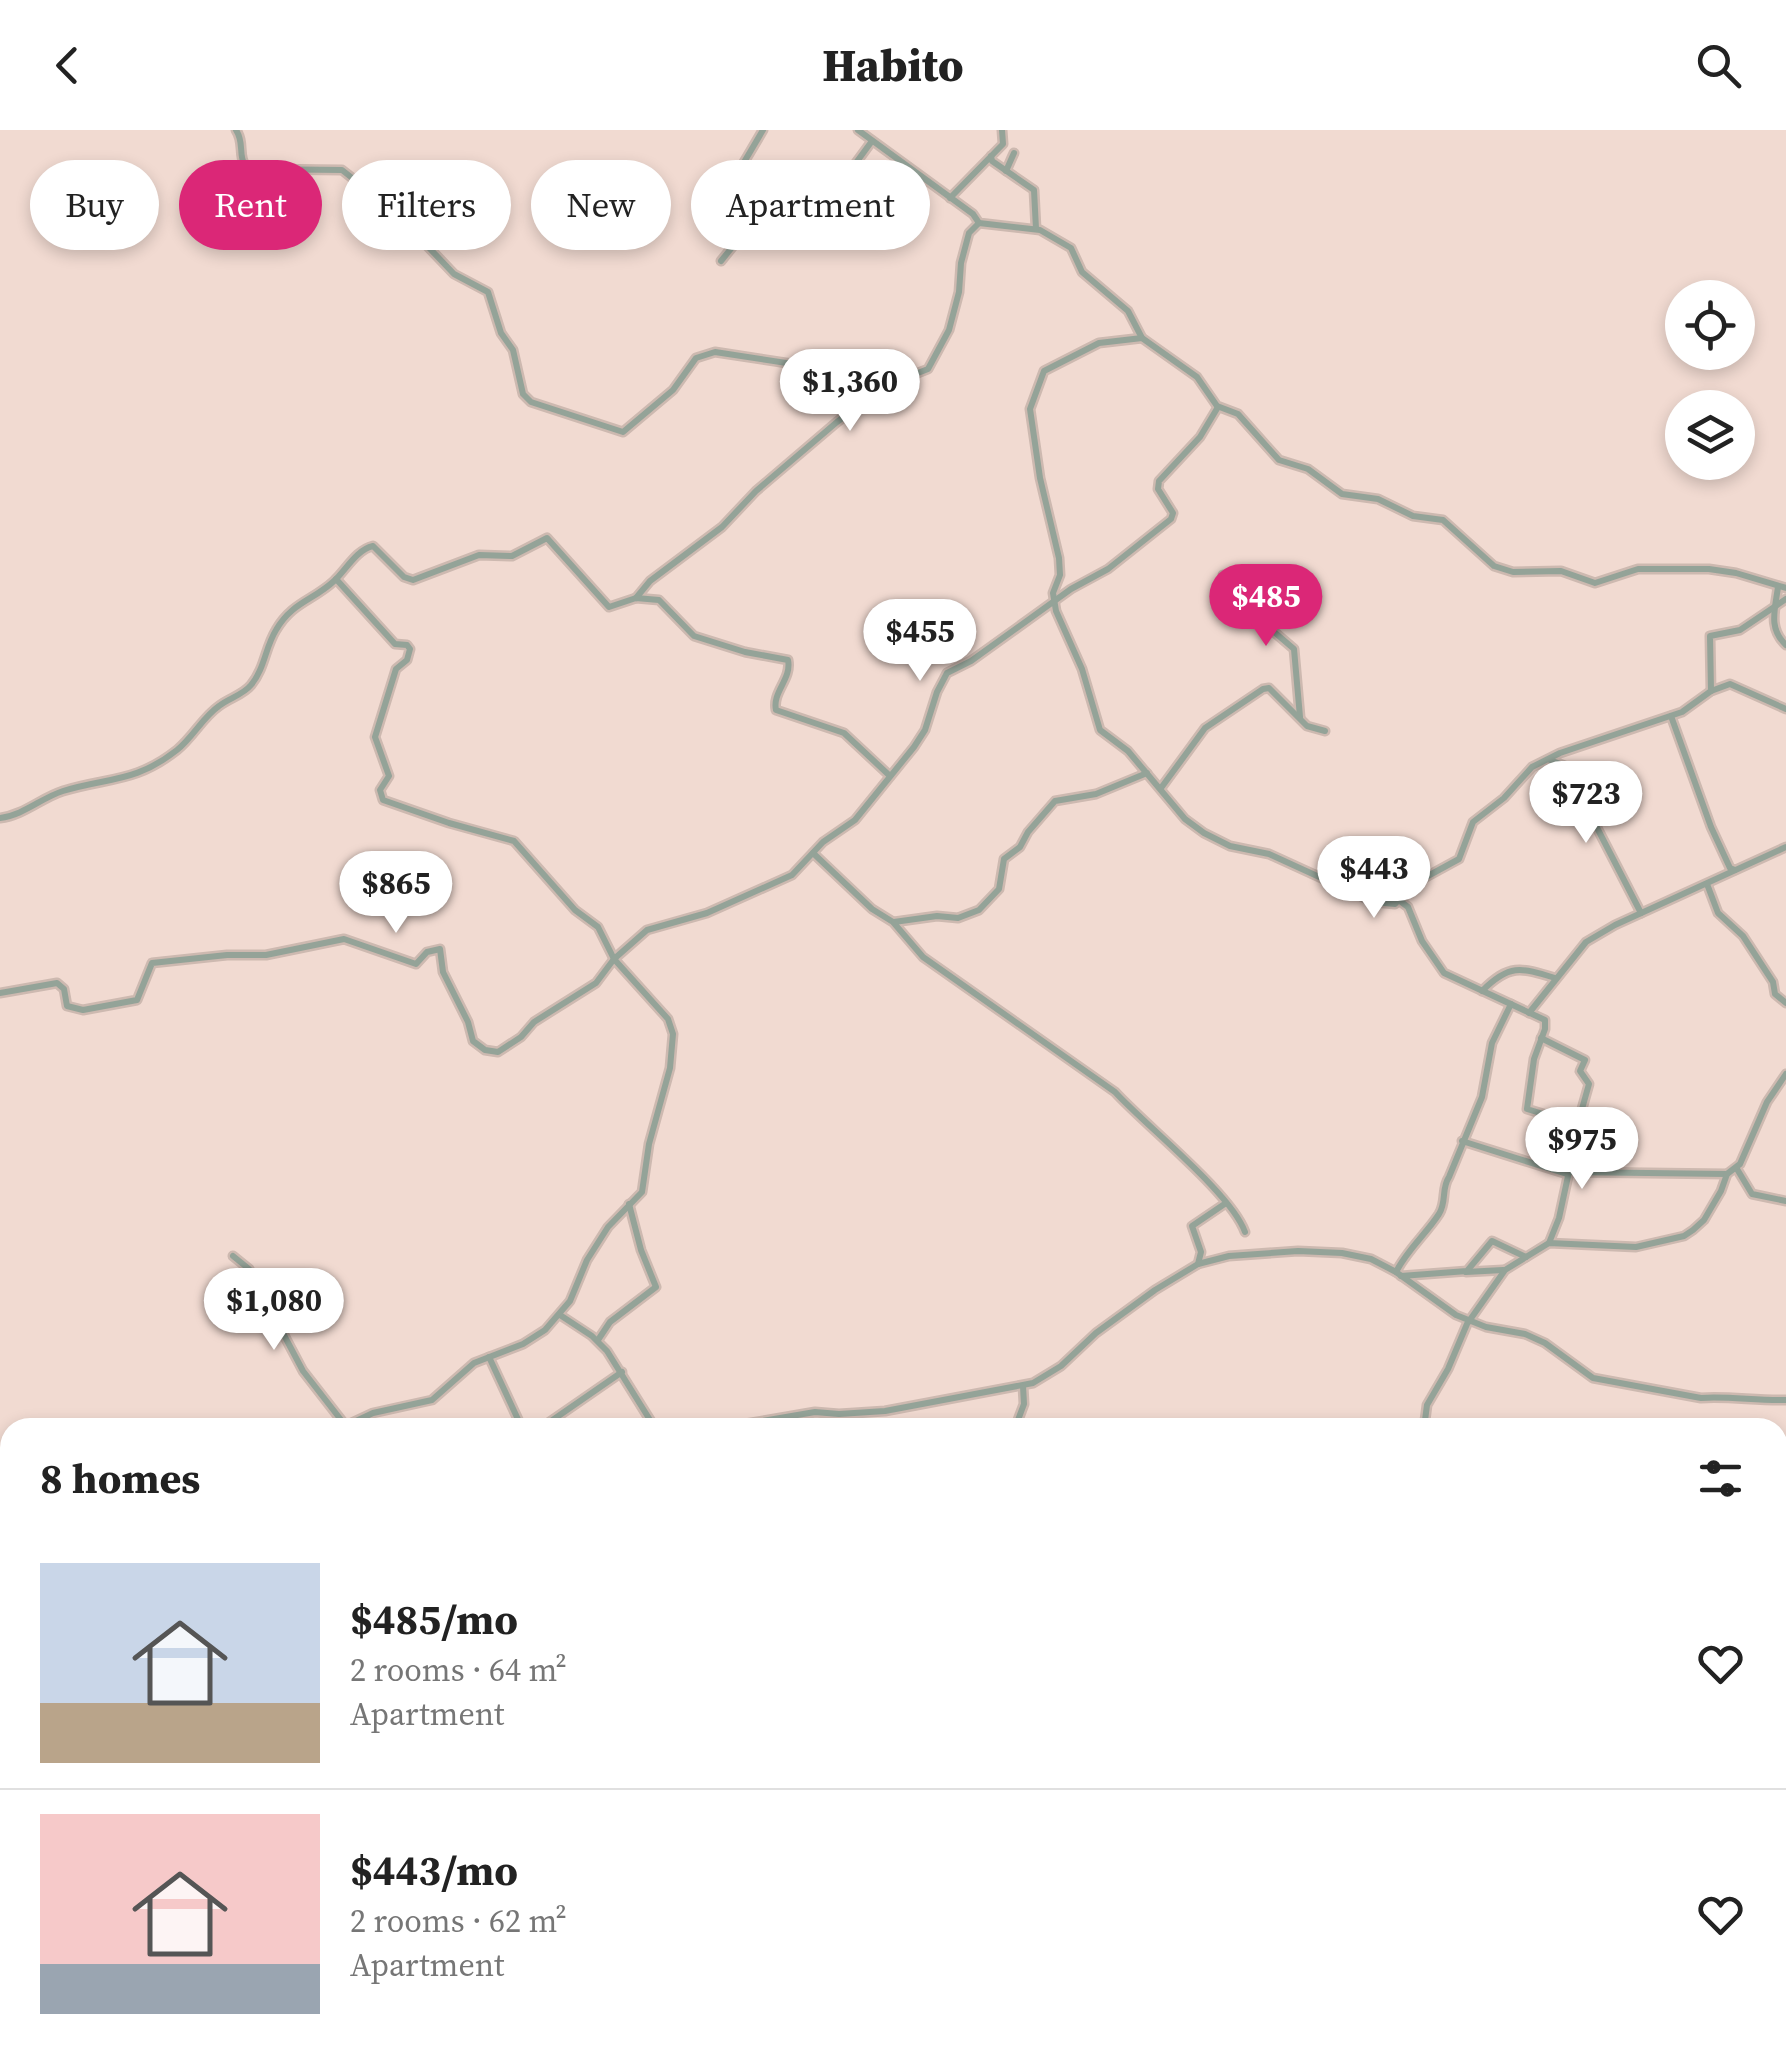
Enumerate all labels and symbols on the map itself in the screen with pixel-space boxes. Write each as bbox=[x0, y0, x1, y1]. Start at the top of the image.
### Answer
pin: $1,360 bbox=[769, 349, 931, 434]
pin: $485 bbox=[1207, 564, 1325, 649]
pin: $455 bbox=[861, 599, 979, 684]
pin: $723 bbox=[1527, 761, 1645, 846]
pin: $443 bbox=[1315, 836, 1433, 921]
pin: $865 bbox=[337, 851, 455, 936]
pin: $975 bbox=[1523, 1107, 1641, 1192]
pin: $1,080 bbox=[193, 1268, 355, 1353]

